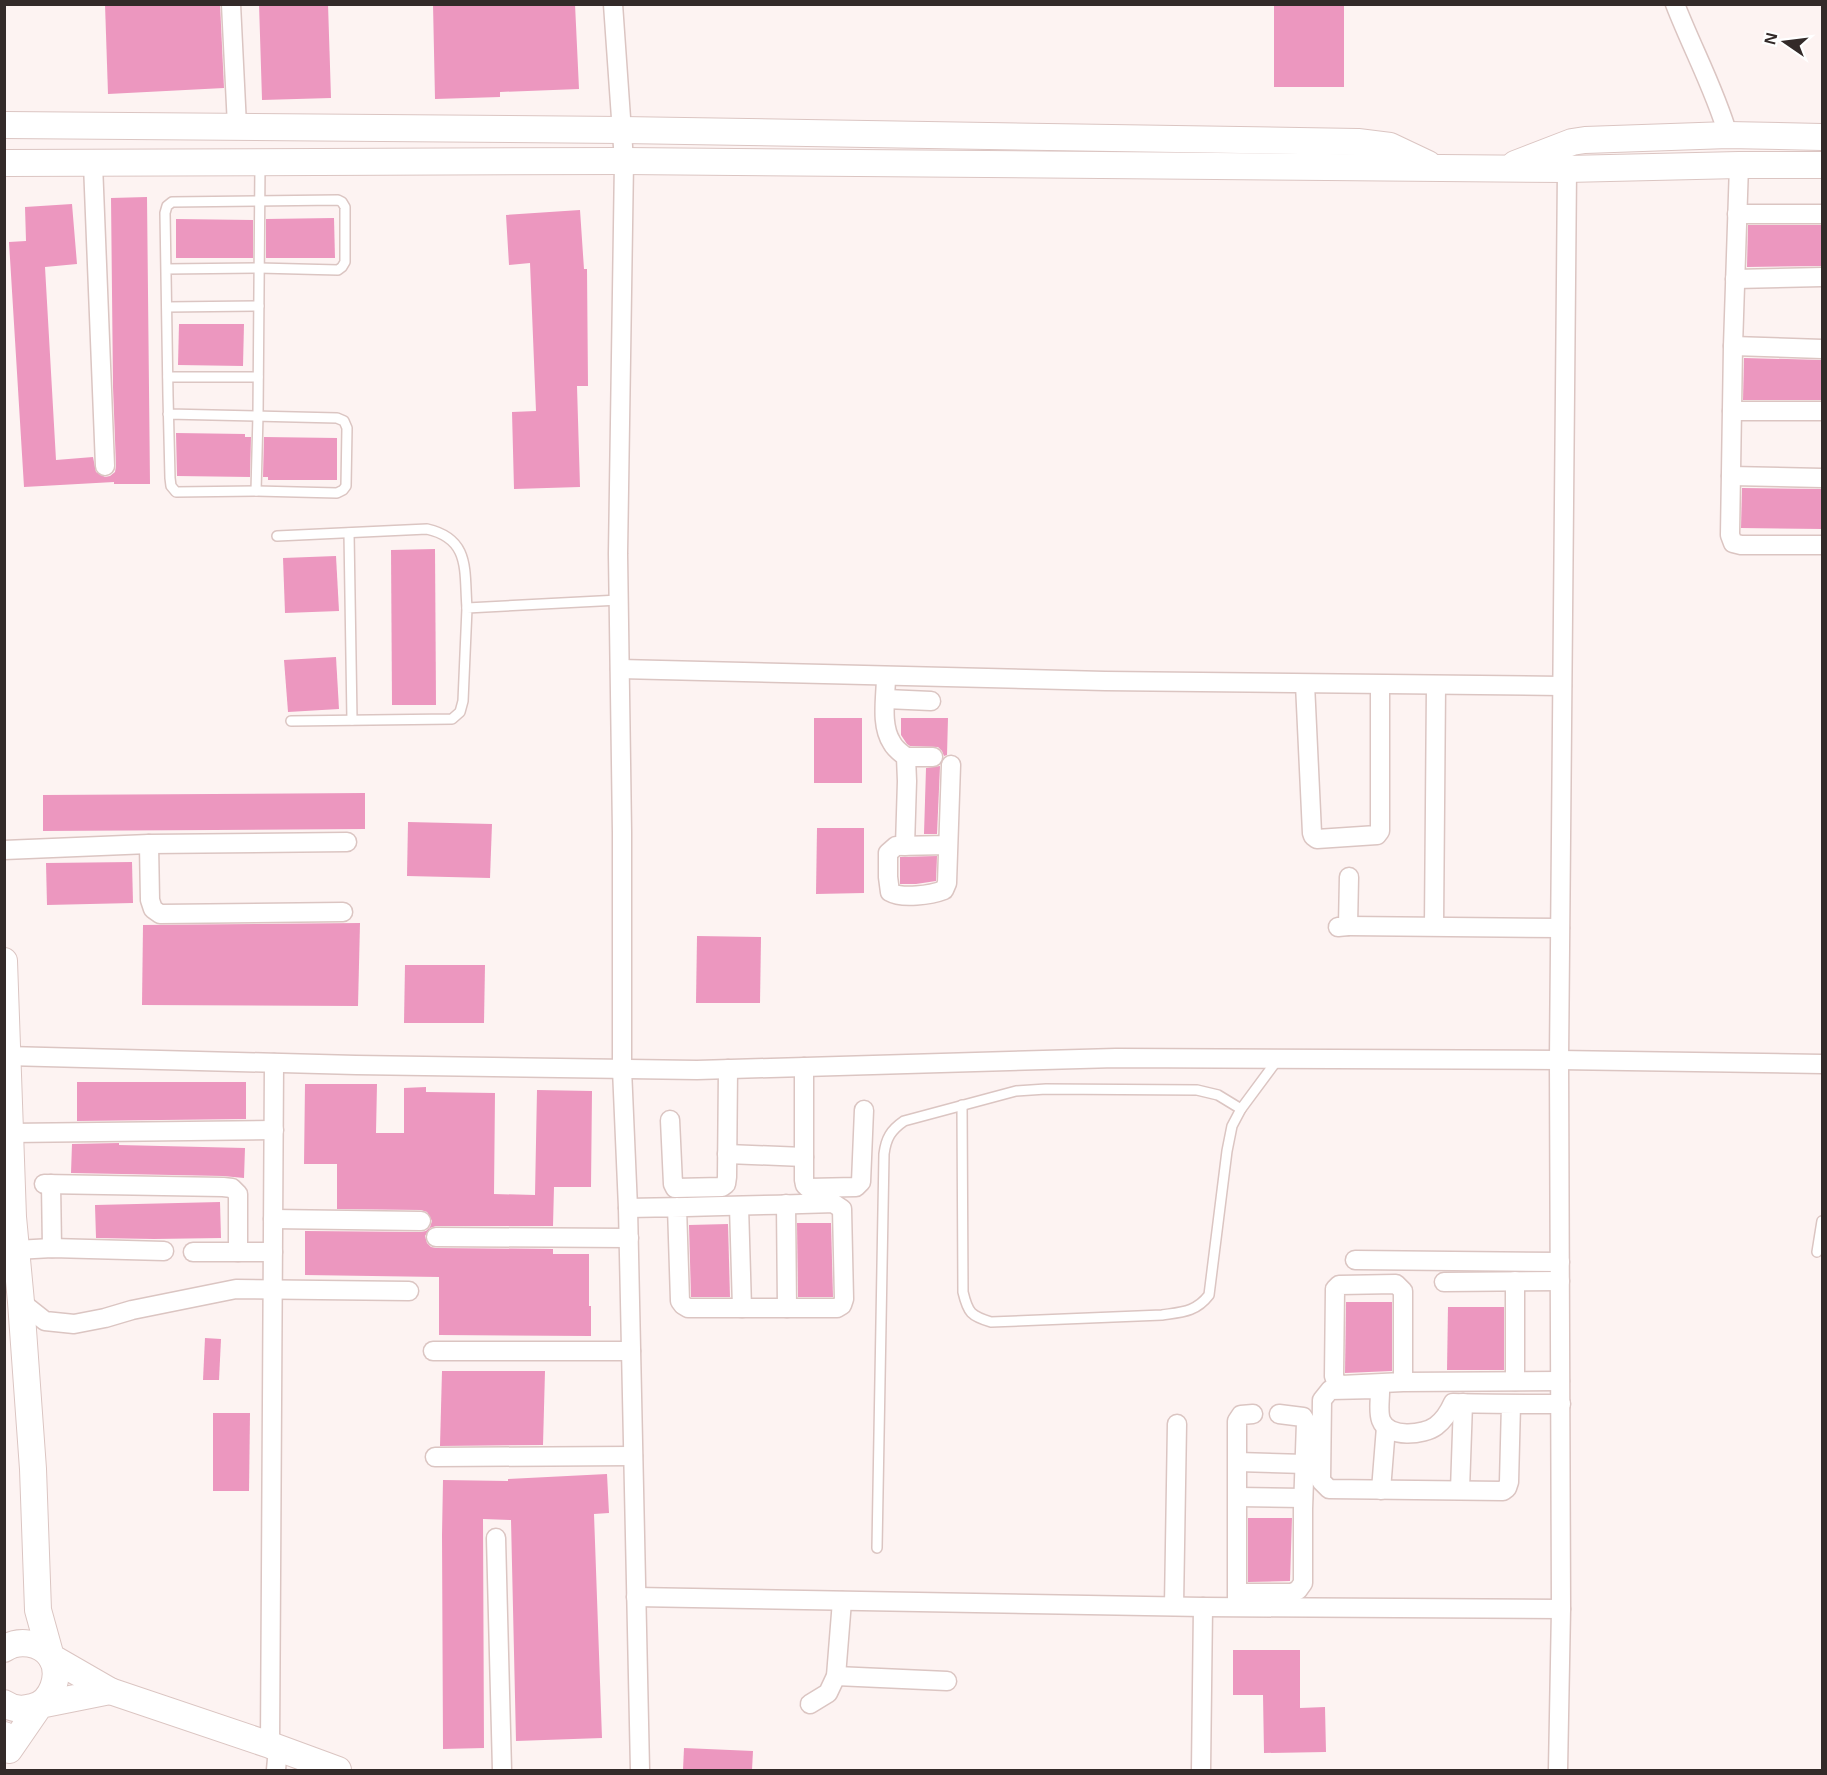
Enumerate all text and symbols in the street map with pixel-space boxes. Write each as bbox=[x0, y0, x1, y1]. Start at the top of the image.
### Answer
north arrow bbox=[1755, 12, 1815, 72]
text: N bbox=[1761, 31, 1781, 46]

